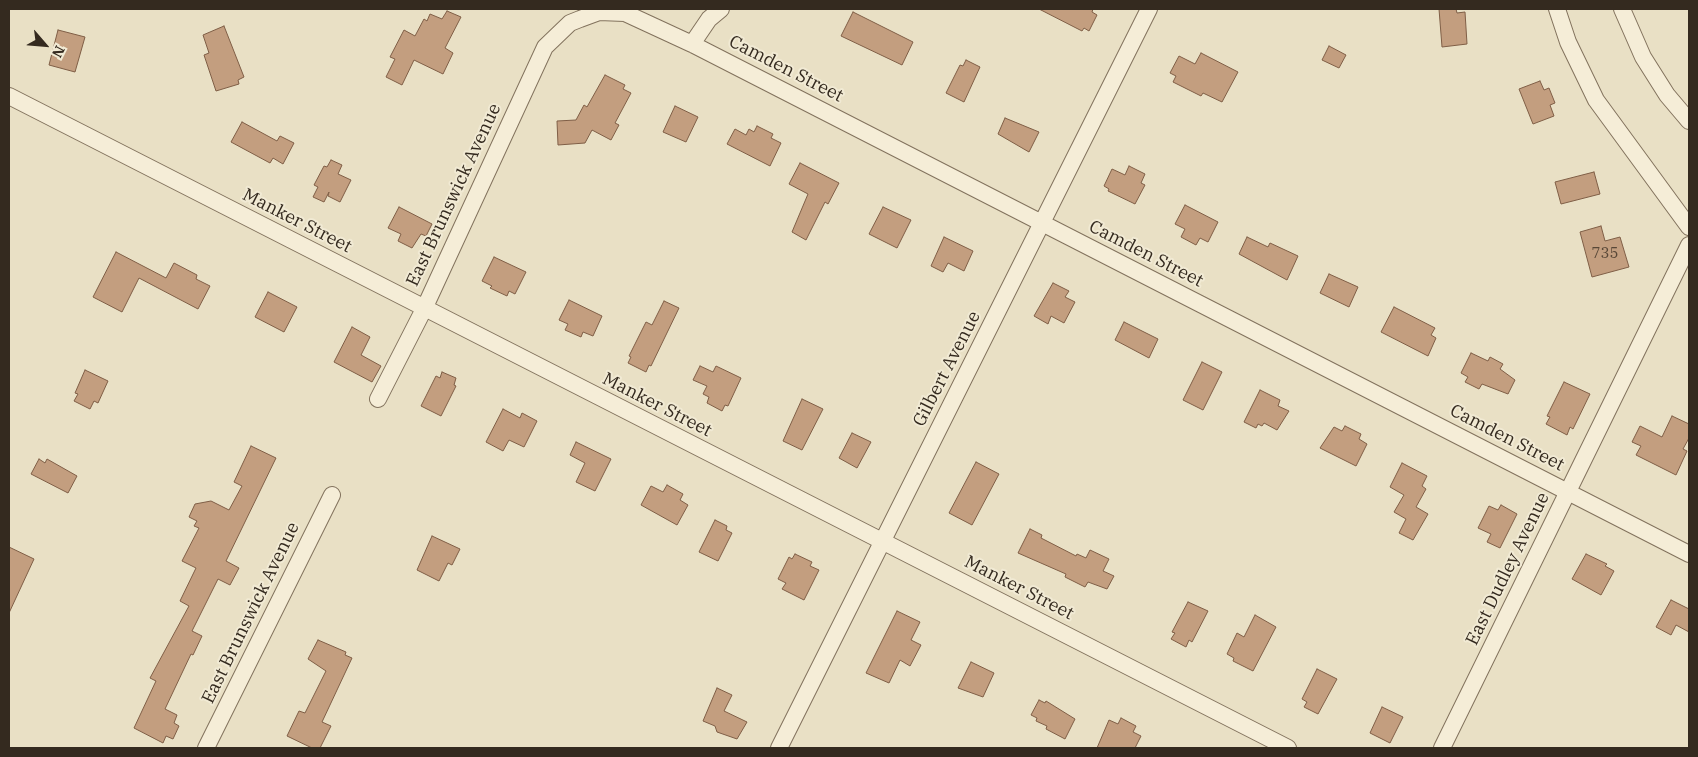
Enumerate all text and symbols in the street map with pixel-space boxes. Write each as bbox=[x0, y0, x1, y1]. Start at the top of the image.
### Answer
north arrow bbox=[20, 20, 70, 70]
street label: Camden Street bbox=[725, 31, 847, 107]
text: N bbox=[48, 43, 69, 61]
street label: East Brunswick Avenue bbox=[402, 100, 506, 290]
street label: Manker Street bbox=[239, 184, 355, 258]
street label: Camden Street bbox=[1085, 216, 1207, 292]
house number: 735 bbox=[1592, 245, 1618, 263]
street label: Gilbert Avenue bbox=[909, 308, 985, 430]
street label: Manker Street bbox=[599, 368, 715, 442]
street label: Camden Street bbox=[1446, 400, 1568, 476]
street label: East Dudley Avenue bbox=[1462, 489, 1554, 649]
street label: East Brunswick Avenue bbox=[198, 519, 304, 707]
street label: Manker Street bbox=[961, 551, 1077, 625]

